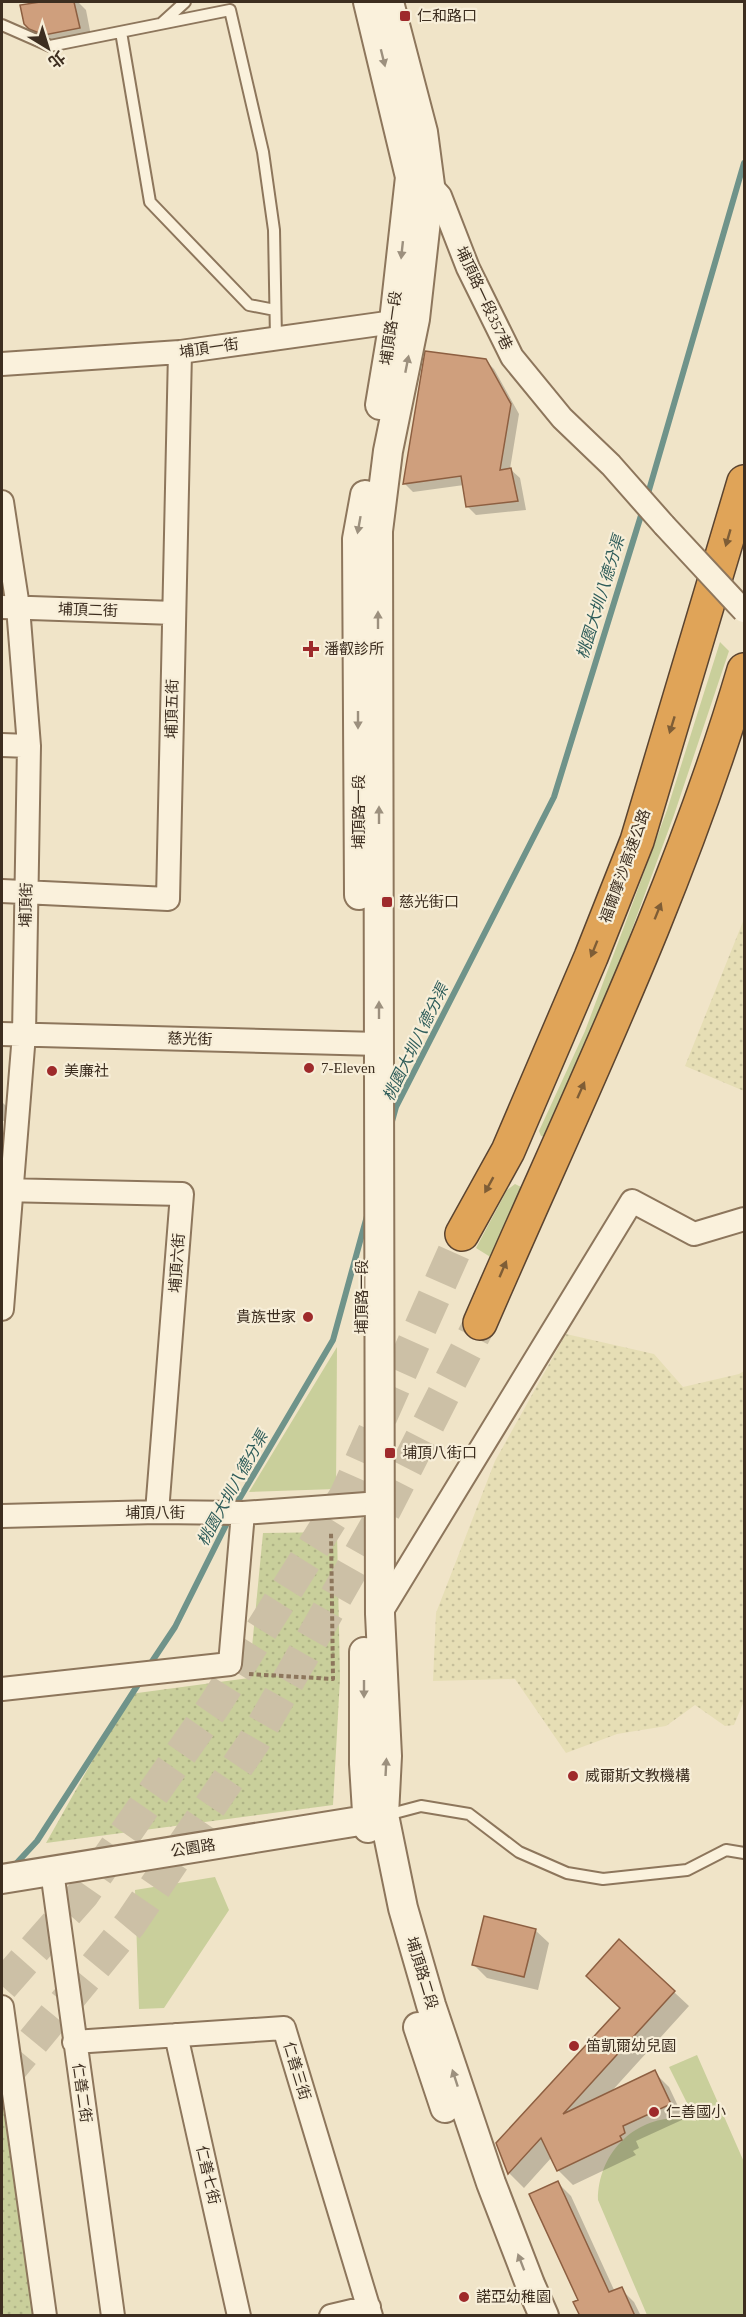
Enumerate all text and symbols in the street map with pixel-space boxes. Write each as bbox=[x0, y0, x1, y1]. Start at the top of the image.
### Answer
place label: 仁和路口 bbox=[417, 8, 477, 24]
marker: 仁和路口 bbox=[398, 9, 412, 23]
north arrow bbox=[18, 18, 78, 78]
text: 北 bbox=[45, 48, 68, 71]
one-way arrow bbox=[378, 49, 388, 67]
one-way arrow bbox=[397, 240, 407, 259]
street label: 埔頂路一段357巷 bbox=[453, 243, 516, 352]
street label: 埔頂路一段 bbox=[377, 290, 404, 366]
street label: 埔頂一街 bbox=[178, 335, 240, 360]
one-way arrow bbox=[403, 354, 412, 373]
one-way arrow bbox=[355, 516, 364, 535]
one-way arrow bbox=[723, 530, 732, 548]
water label: 桃園大圳八德分渠 bbox=[574, 532, 628, 661]
street label: 埔頂二街 bbox=[58, 600, 118, 619]
one-way arrow bbox=[374, 610, 383, 629]
marker: 潘叡診所 bbox=[302, 640, 320, 658]
place label: 潘叡診所 bbox=[324, 641, 384, 657]
street label: 埔頂五街 bbox=[162, 679, 181, 739]
one-way arrow bbox=[353, 711, 363, 730]
one-way arrow bbox=[667, 716, 676, 734]
street label: 埔頂路一段 bbox=[350, 774, 367, 850]
one-way arrow bbox=[374, 805, 384, 824]
street label: 福爾摩沙高速公路 bbox=[596, 807, 653, 925]
street label: 埔頂街 bbox=[17, 882, 34, 928]
place label: 慈光街口 bbox=[399, 894, 459, 910]
marker: 慈光街口 bbox=[380, 895, 394, 909]
one-way arrow bbox=[653, 902, 663, 920]
one-way arrow bbox=[589, 940, 598, 958]
water label: 桃園大圳八德分渠 bbox=[380, 979, 452, 1103]
one-way arrow bbox=[374, 1000, 384, 1019]
street label: 慈光街 bbox=[167, 1030, 213, 1048]
place label: 7-Eleven bbox=[321, 1060, 376, 1076]
marker: 7-Eleven bbox=[302, 1061, 316, 1075]
place label: 美廉社 bbox=[64, 1063, 109, 1079]
marker: 美廉社 bbox=[45, 1064, 59, 1078]
one-way arrow bbox=[576, 1081, 586, 1099]
one-way arrow bbox=[485, 1176, 495, 1193]
street label: 埔頂六街 bbox=[166, 1232, 187, 1293]
street label: 埔頂路一段 bbox=[353, 1259, 370, 1335]
one-way arrow bbox=[498, 1260, 508, 1278]
place label: 貴族世家 bbox=[236, 1309, 296, 1325]
marker: 貴族世家 bbox=[301, 1310, 315, 1324]
water label: 桃園大圳八德分渠 bbox=[194, 1426, 272, 1548]
place label: 埔頂八街口 bbox=[402, 1444, 477, 1461]
marker: 埔頂八街口 bbox=[383, 1446, 397, 1460]
street label: 埔頂八街 bbox=[125, 1504, 185, 1521]
one-way arrow bbox=[359, 1679, 369, 1698]
one-way arrow bbox=[382, 1758, 391, 1777]
place label: 威爾斯文教機構 bbox=[585, 1767, 690, 1784]
marker: 威爾斯文教機構 bbox=[566, 1769, 580, 1783]
street label: 公園路 bbox=[170, 1837, 216, 1859]
street label: 埔頂路二段 bbox=[403, 1934, 442, 2011]
place label: 笛凱爾幼兒園 bbox=[586, 2038, 676, 2054]
marker: 笛凱爾幼兒園 bbox=[567, 2039, 581, 2053]
street label: 仁善三街 bbox=[281, 2040, 313, 2102]
street label: 仁善二街 bbox=[70, 2062, 94, 2124]
one-way arrow bbox=[450, 2069, 460, 2087]
place label: 仁善國小 bbox=[666, 2104, 726, 2120]
marker: 仁善國小 bbox=[647, 2105, 661, 2119]
street label: 仁善七街 bbox=[193, 2144, 223, 2206]
one-way arrow bbox=[516, 2253, 525, 2271]
place label: 諾亞幼稚園 bbox=[476, 2288, 551, 2305]
marker: 諾亞幼稚園 bbox=[457, 2290, 471, 2304]

